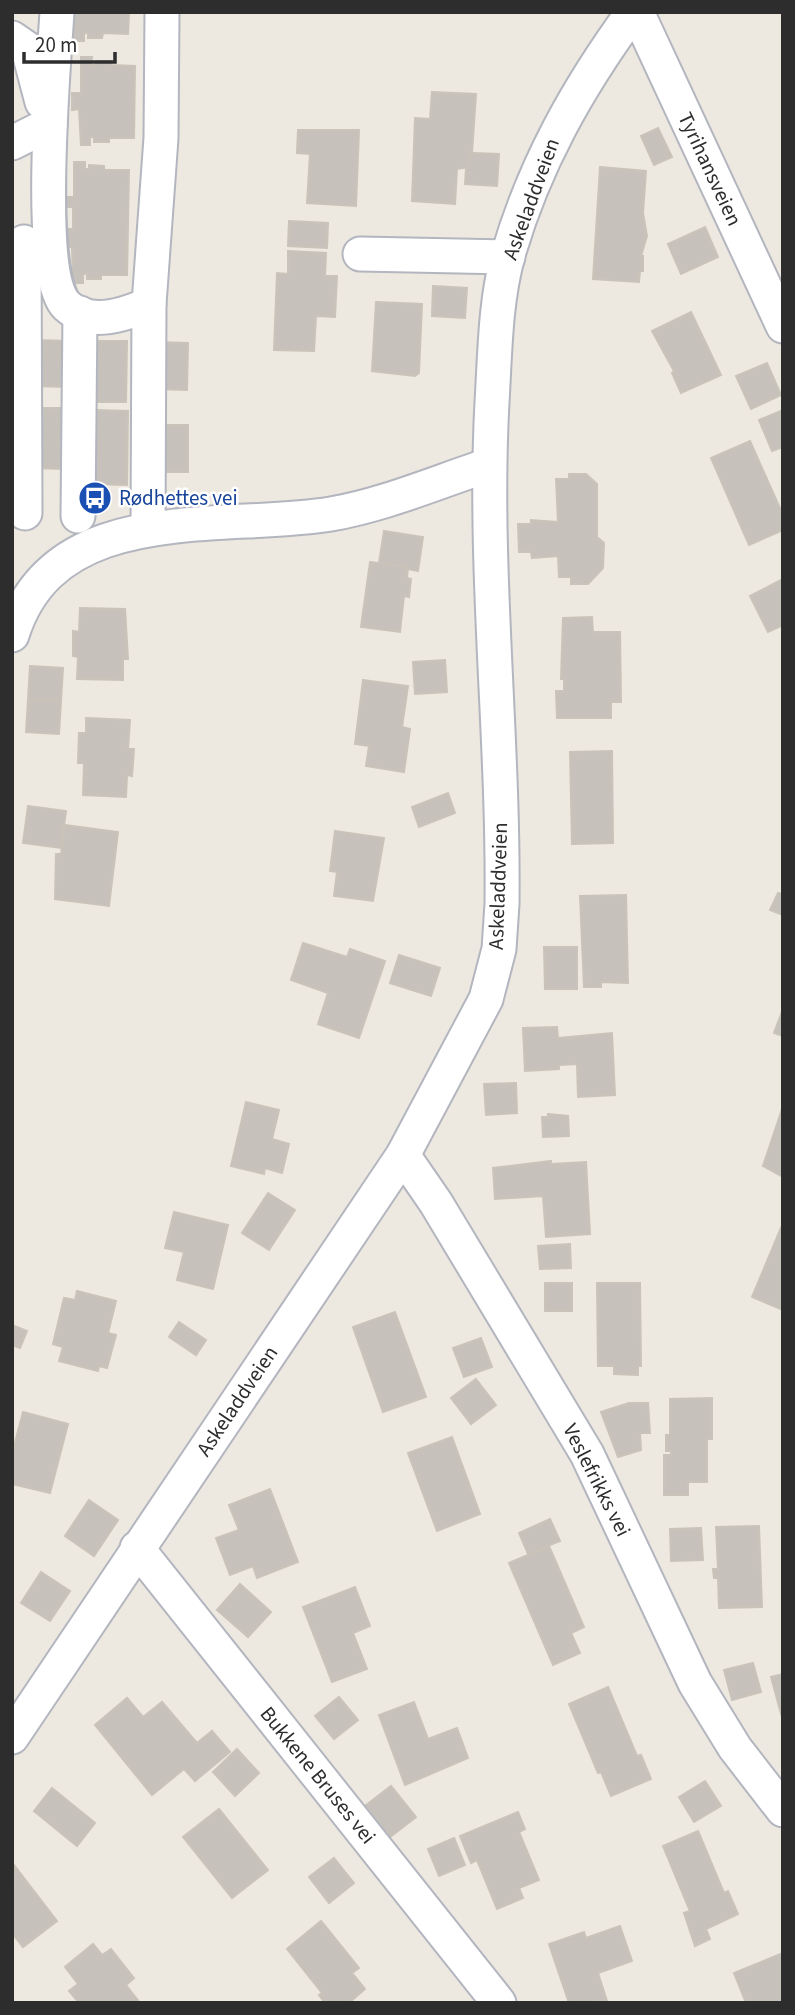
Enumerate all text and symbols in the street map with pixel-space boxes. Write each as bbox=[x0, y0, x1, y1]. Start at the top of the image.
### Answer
scale bar bbox=[24, 21, 116, 65]
text: 20 m bbox=[35, 30, 77, 60]
street label: Tyrihansveien bbox=[671, 107, 749, 231]
street label: Askeladdveien bbox=[495, 134, 567, 264]
bus stop icon: Rødhettes vei bbox=[76, 479, 114, 517]
place label: Rødhettes vei bbox=[119, 483, 238, 513]
street label: Askeladdveien bbox=[481, 822, 515, 950]
street label: Askeladdveien bbox=[189, 1340, 285, 1462]
street label: Veslefrikks vei bbox=[556, 1418, 638, 1542]
street label: Bukkene Bruses vei bbox=[253, 1700, 383, 1850]

